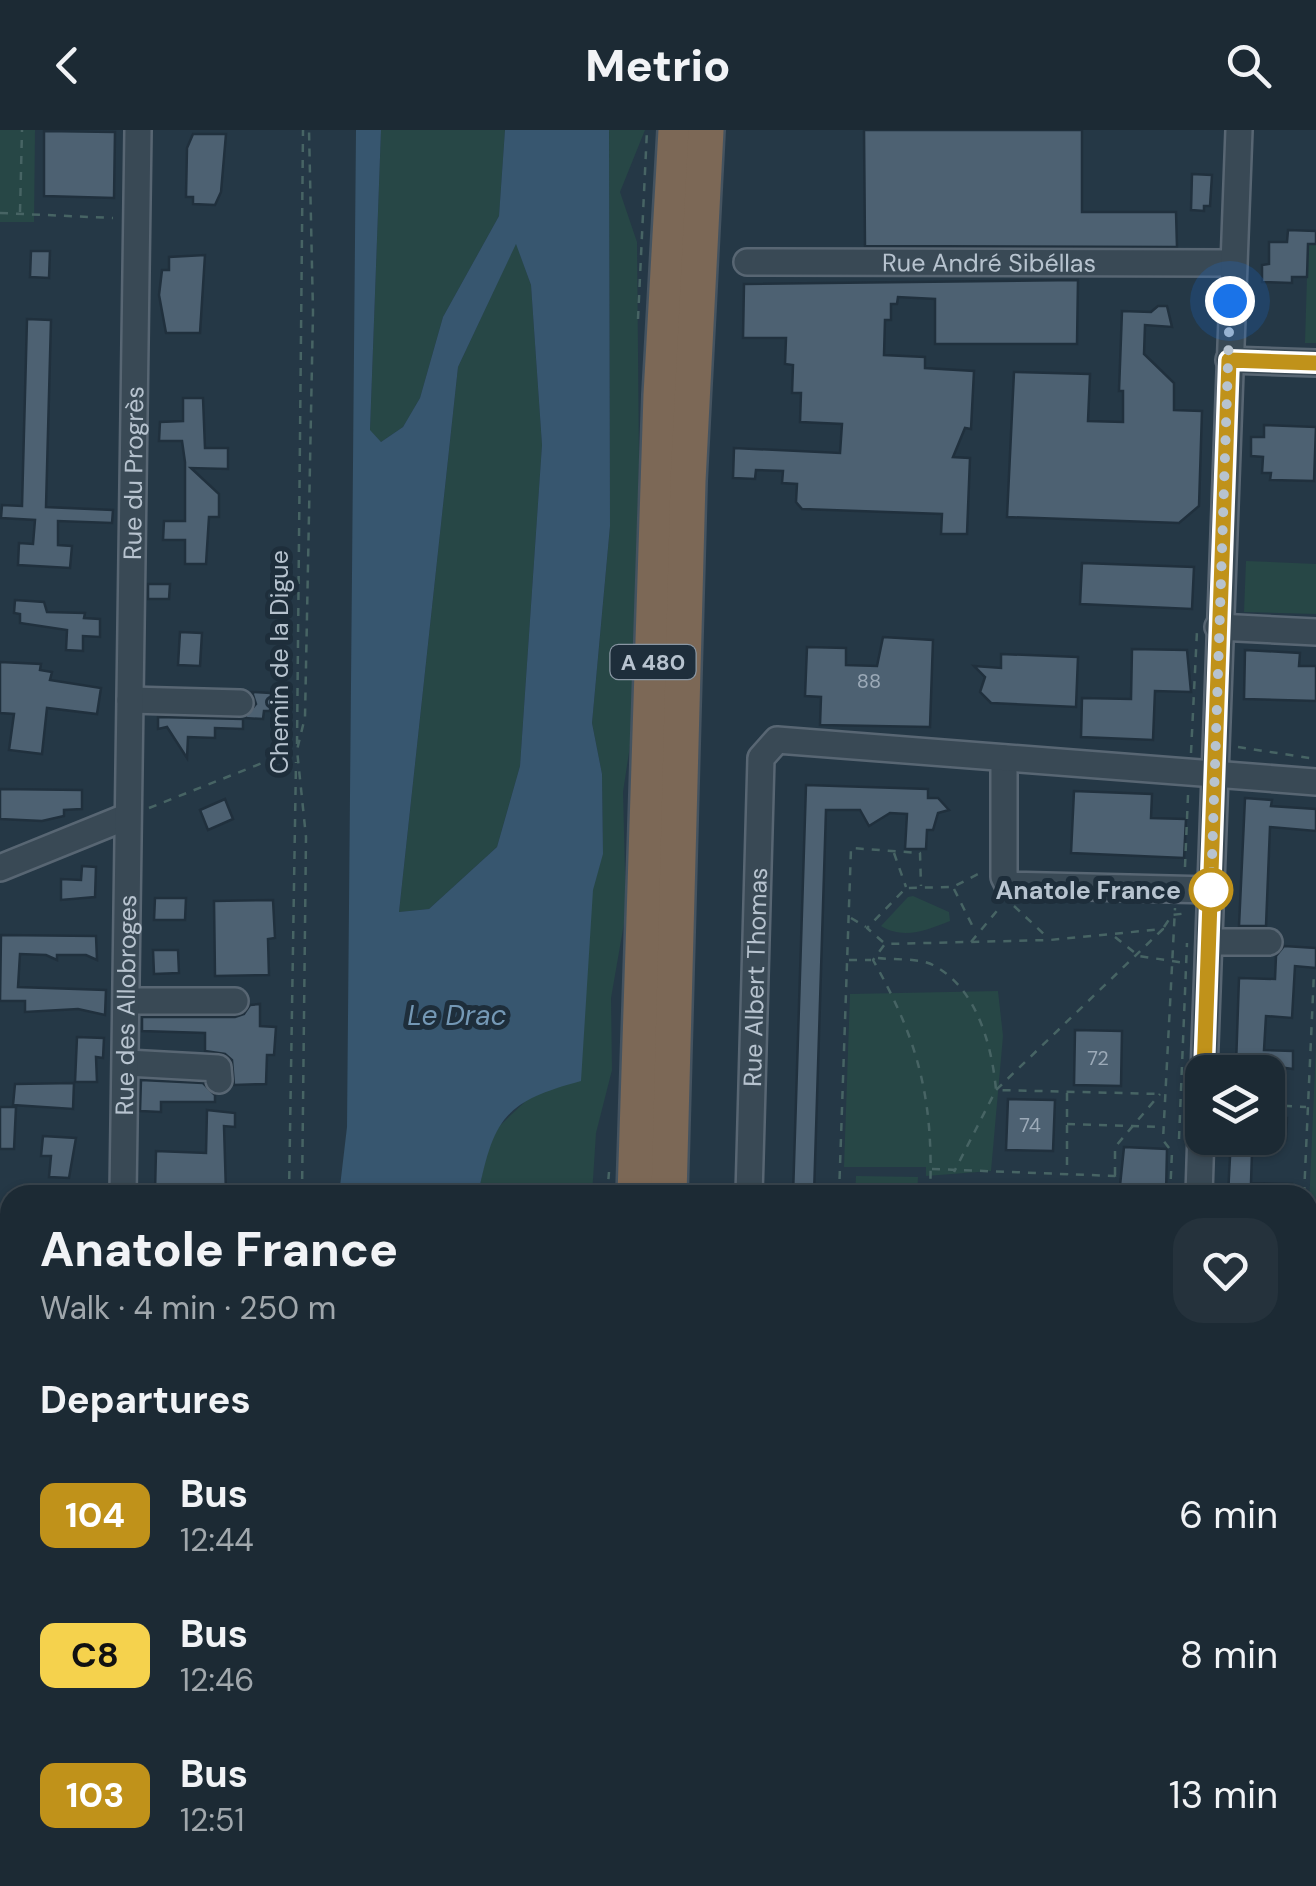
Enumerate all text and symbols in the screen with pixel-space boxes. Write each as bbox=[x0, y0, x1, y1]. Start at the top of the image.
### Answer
text: Metrio bbox=[585, 36, 731, 95]
icon: back bbox=[40, 38, 95, 93]
icon: search bbox=[1221, 38, 1276, 93]
street label: Rue André Sibéllas bbox=[882, 246, 1096, 280]
your location bbox=[1205, 276, 1255, 326]
street label: Rue du Progrès bbox=[116, 386, 151, 560]
street label: Chemin de la Digue bbox=[263, 550, 296, 774]
road number: A 480 bbox=[610, 645, 696, 679]
house number: 88 bbox=[857, 668, 881, 694]
street label: Rue Albert Thomas bbox=[736, 867, 775, 1087]
marker: Anatole France bbox=[1190, 869, 1232, 911]
place label: Anatole France bbox=[996, 874, 1181, 907]
street label: Rue des Allobroges bbox=[108, 894, 144, 1116]
water label: Le Drac bbox=[407, 997, 507, 1034]
house number: 72 bbox=[1087, 1045, 1109, 1071]
map controls bbox=[1185, 1055, 1285, 1155]
button: layers bbox=[1185, 1055, 1285, 1155]
house number: 74 bbox=[1019, 1112, 1041, 1138]
text: Anatole France bbox=[40, 1218, 398, 1281]
button: heart bbox=[1173, 1218, 1278, 1323]
text: Walk · 4 min · 250 m bbox=[40, 1287, 336, 1329]
text: Departures bbox=[40, 1375, 251, 1425]
text: Bus bbox=[180, 1469, 248, 1519]
text: 6 min bbox=[1179, 1490, 1278, 1540]
text: 104 bbox=[65, 1492, 125, 1538]
text: 12:44 bbox=[180, 1519, 254, 1561]
text: Bus bbox=[180, 1609, 248, 1659]
text: 8 min bbox=[1180, 1630, 1278, 1680]
text: C8 bbox=[71, 1632, 119, 1678]
text: 12:46 bbox=[180, 1659, 254, 1701]
text: Bus bbox=[180, 1749, 248, 1799]
text: 13 min bbox=[1169, 1770, 1278, 1820]
text: 103 bbox=[66, 1772, 124, 1818]
text: 12:51 bbox=[180, 1799, 244, 1841]

